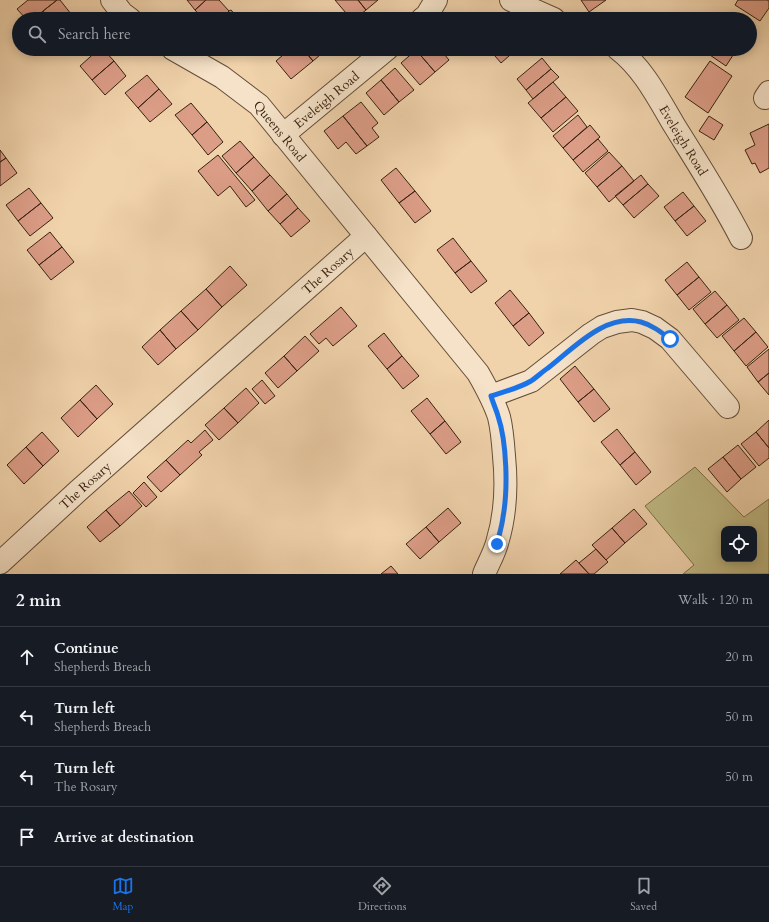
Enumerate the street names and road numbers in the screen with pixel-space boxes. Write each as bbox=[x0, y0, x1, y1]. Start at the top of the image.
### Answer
street label: Eveleigh Road bbox=[290, 68, 363, 132]
street label: Queens Road bbox=[249, 97, 310, 166]
street label: Eveleigh Road bbox=[654, 102, 711, 179]
street label: The Rosary bbox=[298, 243, 358, 299]
street label: The Rosary bbox=[56, 458, 115, 514]

